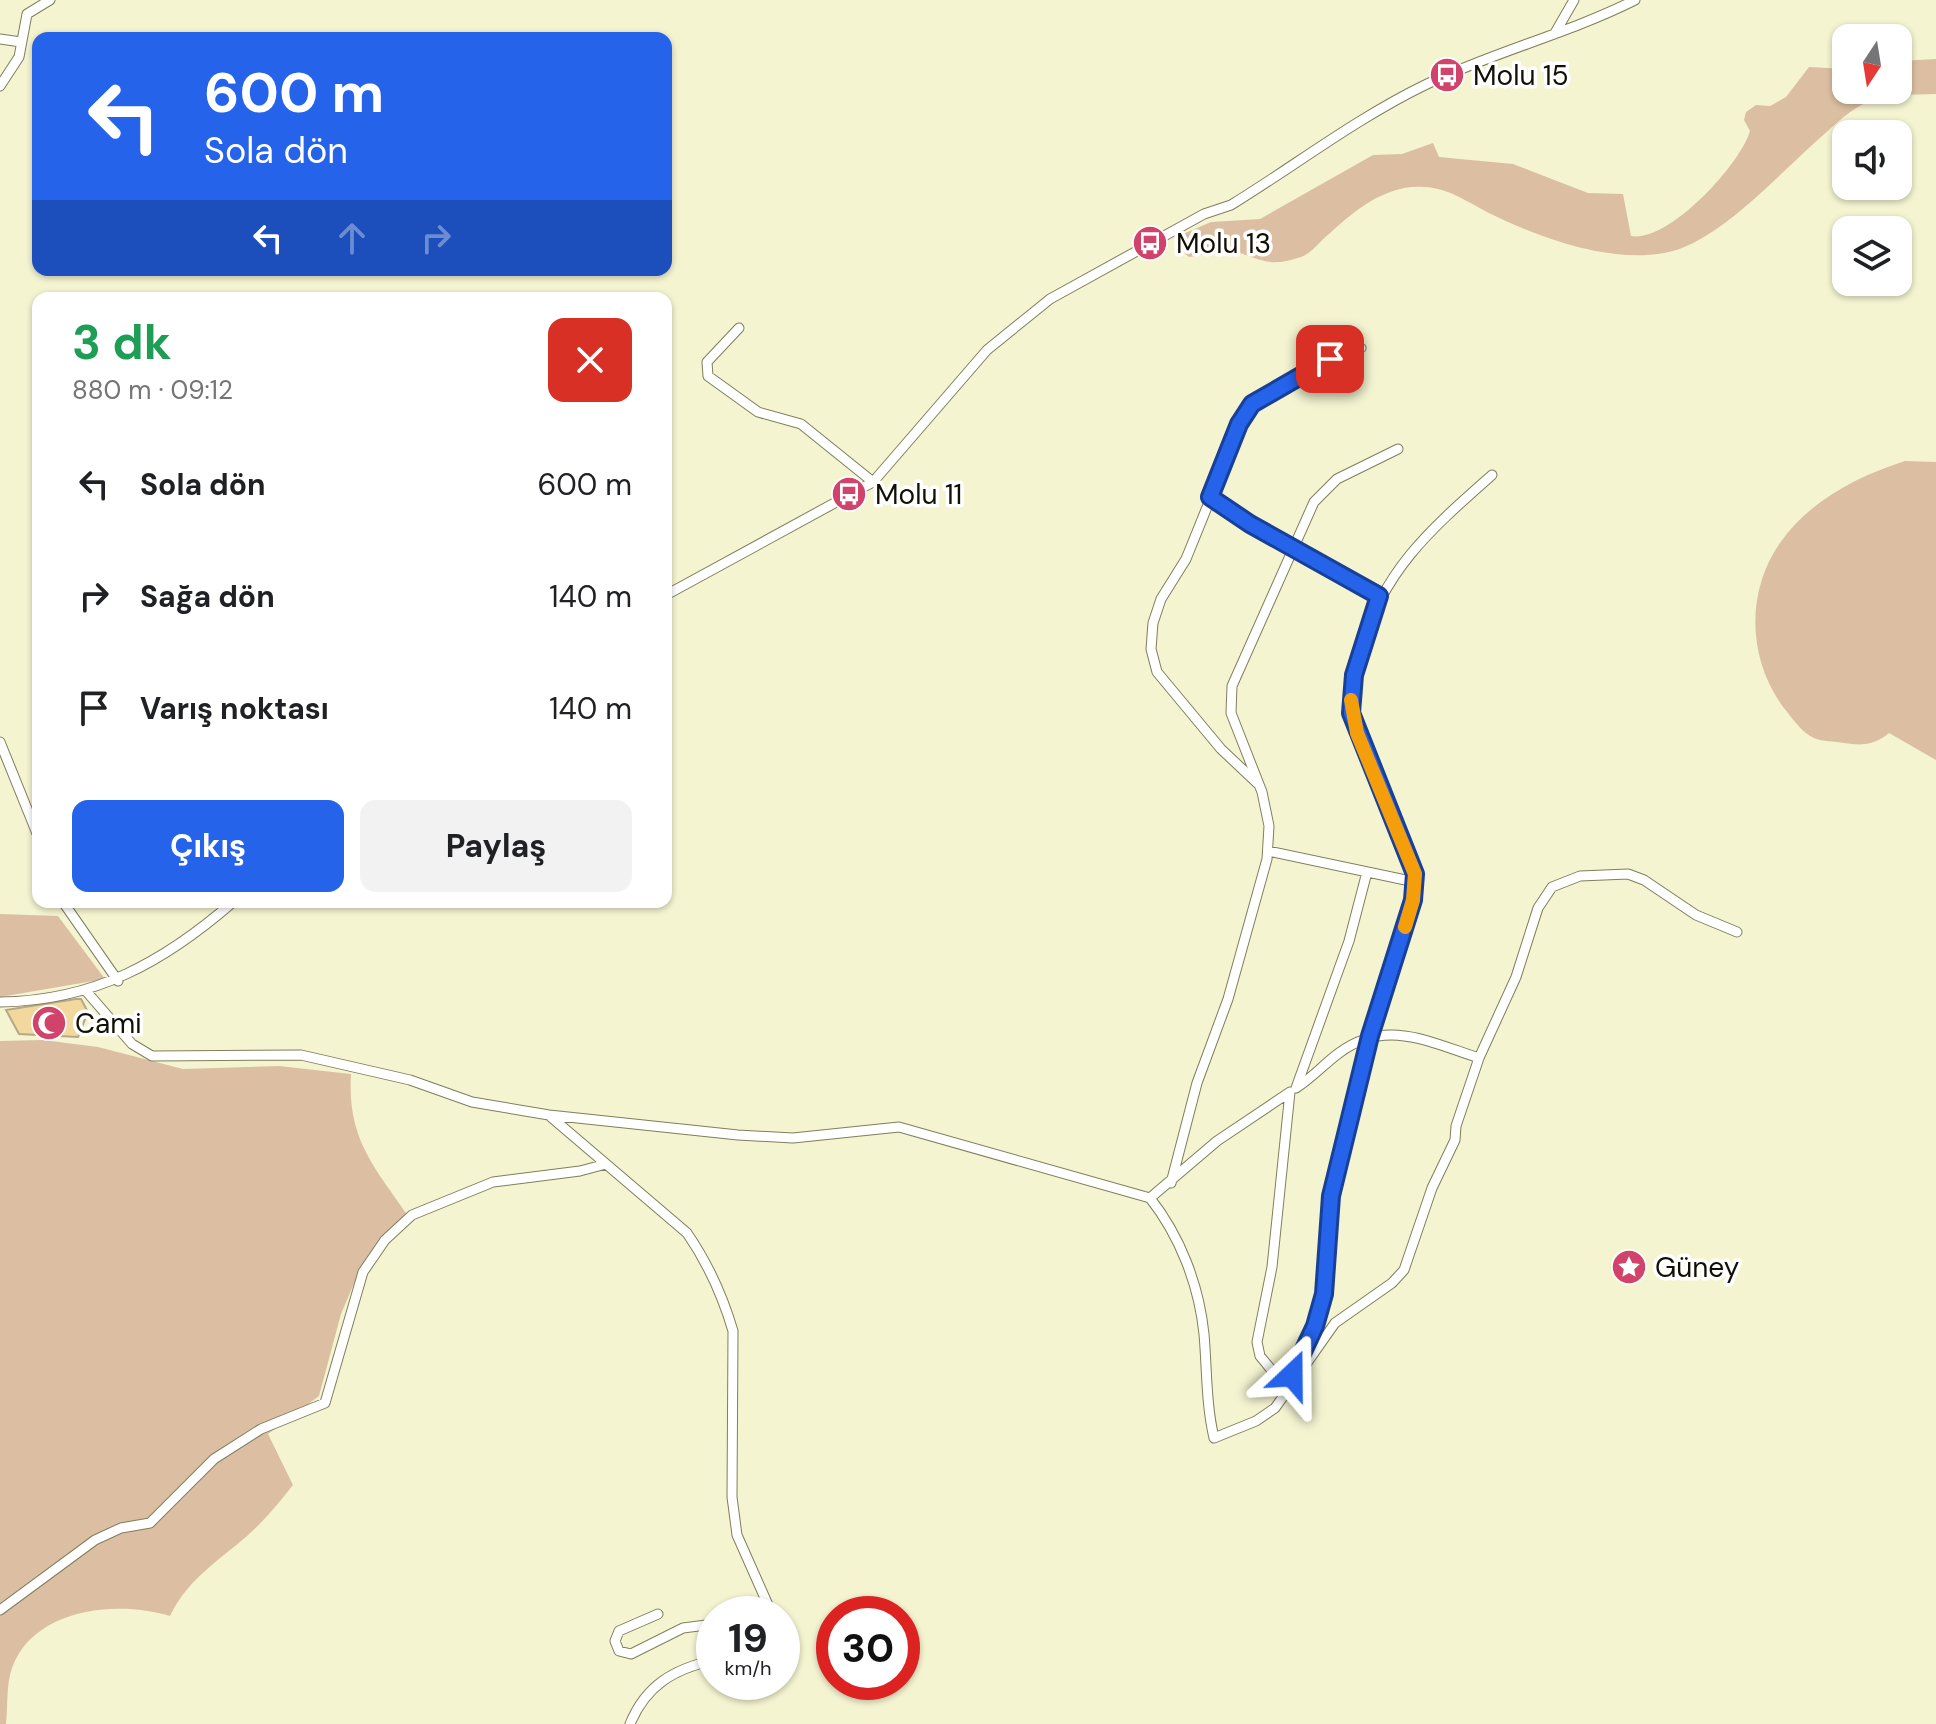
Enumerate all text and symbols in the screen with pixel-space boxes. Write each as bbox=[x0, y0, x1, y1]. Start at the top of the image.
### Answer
north arrow bbox=[1832, 24, 1912, 104]
map controls bbox=[1832, 24, 1912, 296]
text: 600 m bbox=[204, 56, 384, 129]
bus stop icon: Molu 15 bbox=[1428, 56, 1466, 94]
place label: Molu 15 bbox=[1473, 57, 1569, 94]
icon: left bbox=[72, 64, 176, 168]
button: sound bbox=[1832, 120, 1912, 200]
text: Sola dön bbox=[204, 127, 348, 174]
icon: left bbox=[246, 216, 290, 260]
icon: ahead bbox=[330, 216, 374, 260]
icon: right bbox=[414, 216, 458, 260]
button: layers bbox=[1832, 216, 1912, 296]
bus stop icon: Molu 13 bbox=[1131, 224, 1169, 262]
place label: Molu 13 bbox=[1176, 225, 1271, 262]
text: 3 dk bbox=[72, 311, 171, 374]
button: close bbox=[548, 318, 632, 402]
pin bbox=[1296, 325, 1364, 393]
icon: arrive bbox=[1308, 337, 1352, 381]
text: 880 m · 09:12 bbox=[72, 373, 233, 407]
icon: left bbox=[72, 462, 116, 506]
text: Sola dön bbox=[140, 465, 266, 504]
text: 600 m bbox=[537, 465, 632, 504]
bus stop icon: Molu 11 bbox=[830, 475, 868, 513]
place label: Molu 11 bbox=[875, 476, 962, 513]
icon: right bbox=[72, 574, 116, 618]
text: Sağa dön bbox=[140, 577, 275, 616]
text: 140 m bbox=[549, 577, 632, 616]
icon: arrive bbox=[72, 686, 116, 730]
text: Varış noktası bbox=[140, 689, 329, 728]
text: 140 m bbox=[549, 689, 632, 728]
button: Çıkış bbox=[72, 800, 344, 892]
button: Paylaş bbox=[360, 800, 632, 892]
mosque icon: Cami bbox=[30, 1004, 68, 1042]
place label: Cami bbox=[75, 1005, 142, 1042]
place icon: Güney bbox=[1610, 1248, 1648, 1286]
place label: Güney bbox=[1655, 1249, 1739, 1286]
position arrow bbox=[1250, 1333, 1334, 1417]
speed limit sign: 30 bbox=[816, 1596, 920, 1700]
text: 19 bbox=[728, 1612, 768, 1664]
text: km/h bbox=[724, 1655, 772, 1681]

